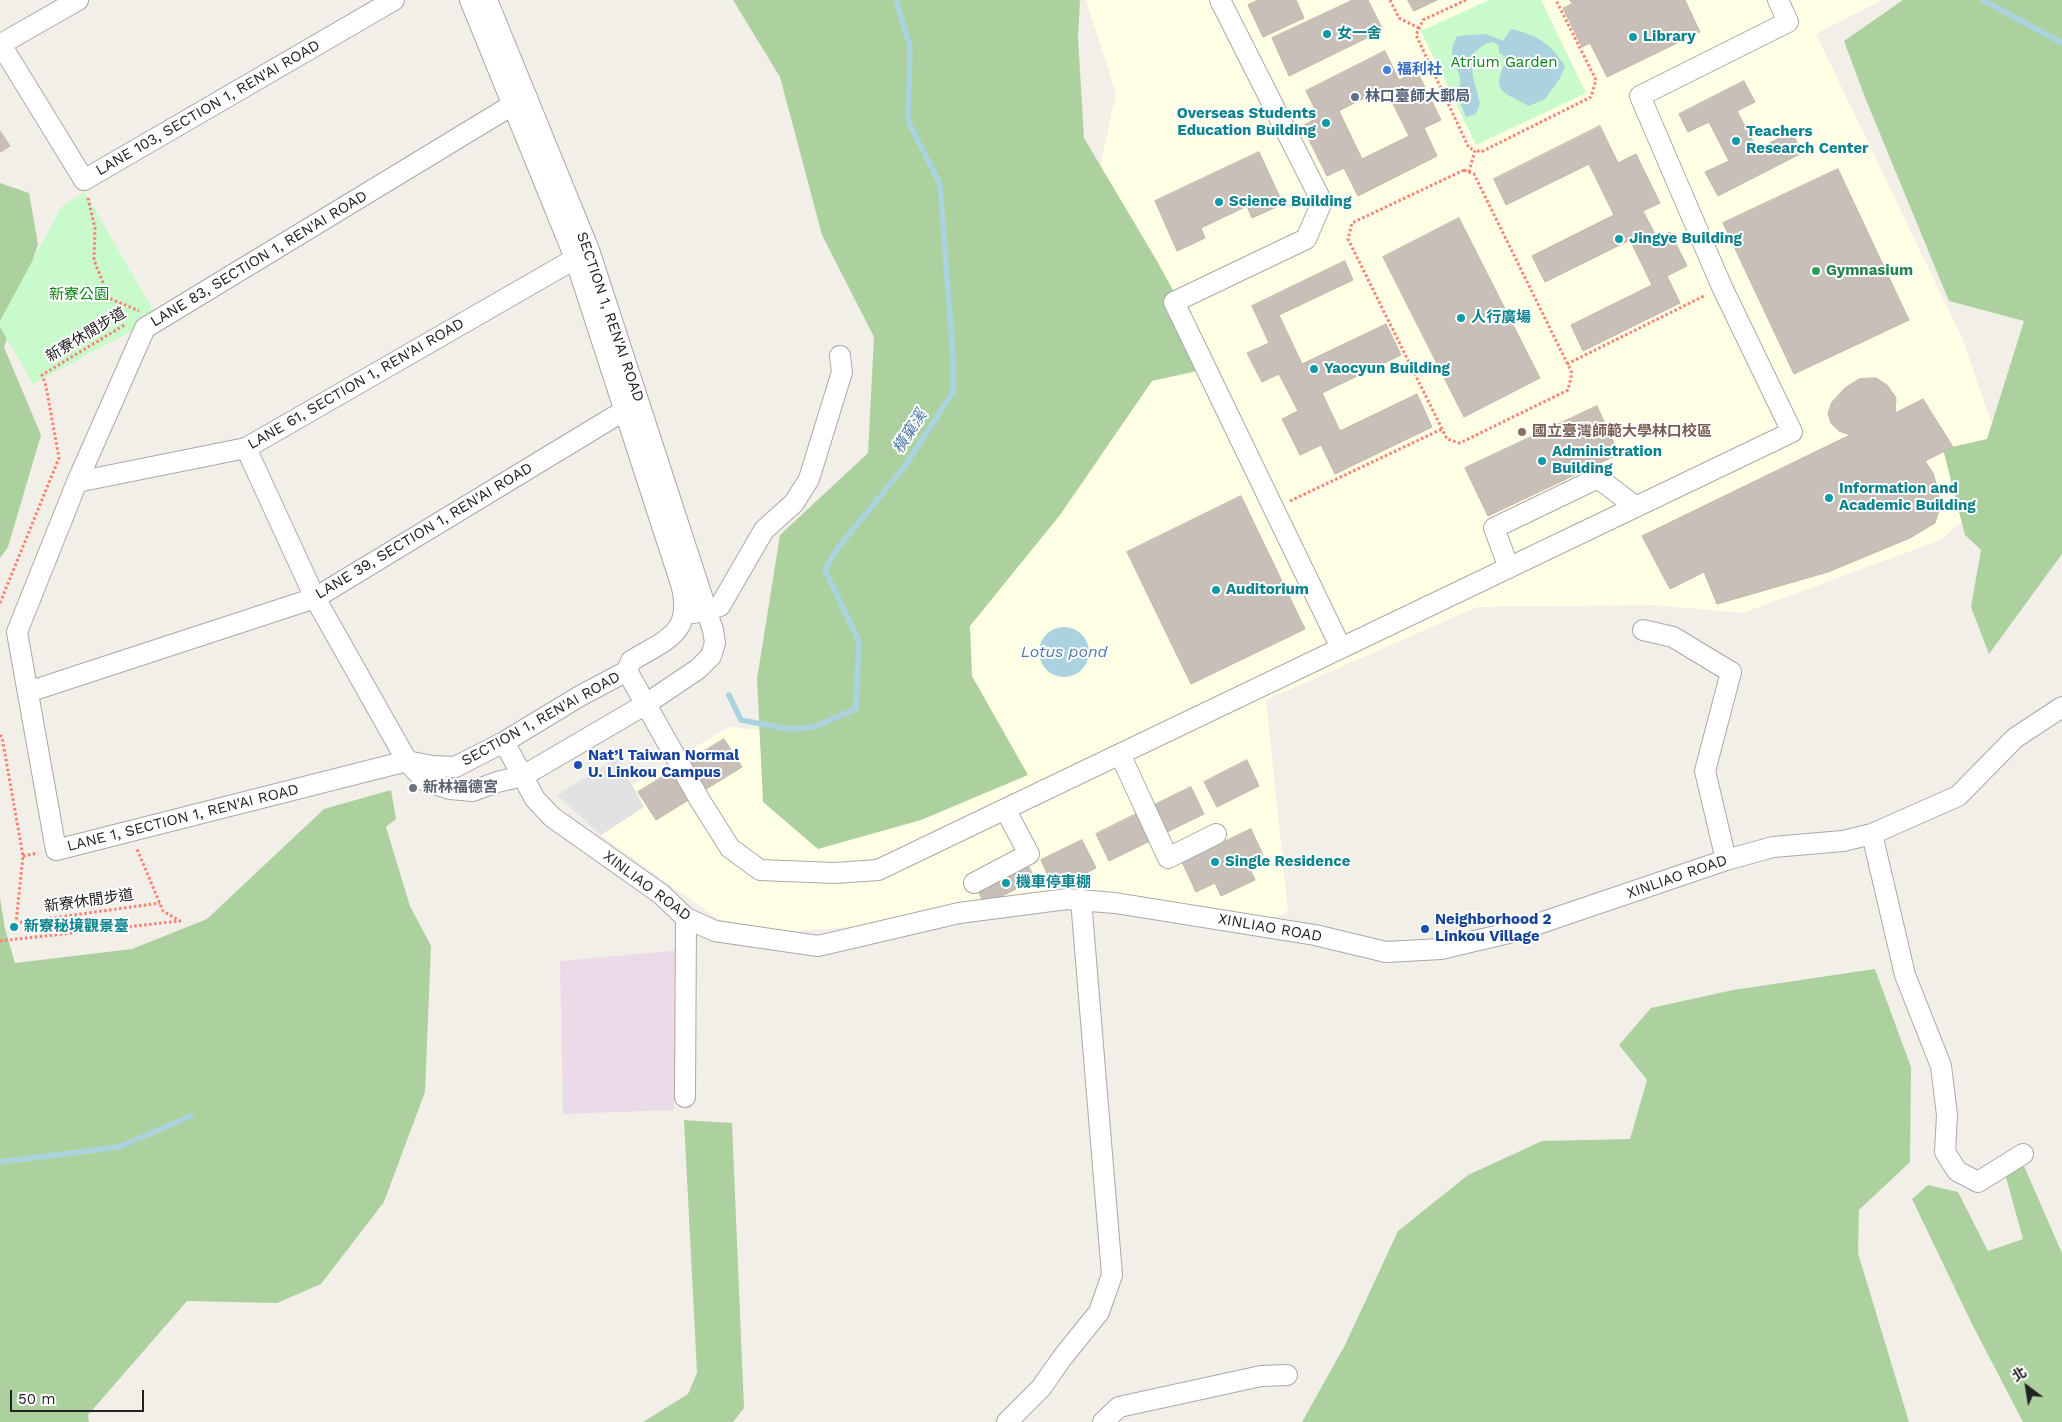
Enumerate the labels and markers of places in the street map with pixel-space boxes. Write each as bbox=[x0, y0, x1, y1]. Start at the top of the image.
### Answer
place label: 女一舍 bbox=[1337, 25, 1382, 43]
marker: 女一舍 bbox=[1321, 28, 1333, 40]
place label: Library bbox=[1643, 28, 1696, 46]
marker: Library bbox=[1627, 31, 1639, 43]
place label: 福利社 bbox=[1397, 61, 1442, 79]
marker: 福利社 bbox=[1381, 64, 1393, 76]
place label: 林口臺師大郵局 bbox=[1365, 88, 1470, 106]
marker: 林口臺師大郵局 bbox=[1349, 91, 1361, 103]
place label: Overseas Students Education Building bbox=[1177, 105, 1316, 140]
marker: Overseas Students Education Building bbox=[1320, 117, 1332, 129]
place label: Teachers Research Center bbox=[1746, 123, 1869, 158]
marker: Teachers Research Center bbox=[1730, 135, 1742, 147]
place label: Science Building bbox=[1229, 193, 1351, 211]
marker: Science Building bbox=[1213, 196, 1225, 208]
place label: Jingye Building bbox=[1629, 230, 1742, 248]
marker: Jingye Building bbox=[1613, 233, 1625, 245]
place label: Gymnasium bbox=[1826, 262, 1913, 280]
marker: Gymnasium bbox=[1810, 265, 1822, 277]
place label: 人行廣場 bbox=[1471, 309, 1531, 327]
marker: 人行廣場 bbox=[1455, 312, 1467, 324]
place label: Yaocyun Building bbox=[1324, 360, 1450, 378]
marker: Yaocyun Building bbox=[1308, 363, 1320, 375]
place label: 國立臺灣師範大學林口校區 bbox=[1532, 423, 1712, 441]
marker: 國立臺灣師範大學林口校區 bbox=[1516, 426, 1528, 438]
place label: Administration Building bbox=[1552, 443, 1662, 478]
marker: Administration Building bbox=[1536, 455, 1548, 467]
place label: Information and Academic Building bbox=[1839, 480, 1976, 515]
marker: Information and Academic Building bbox=[1823, 492, 1835, 504]
place label: Auditorium bbox=[1226, 581, 1309, 599]
marker: Auditorium bbox=[1210, 584, 1222, 596]
place label: Nat’l Taiwan Normal U. Linkou Campus bbox=[588, 747, 739, 782]
marker: Nat’l Taiwan Normal U. Linkou Campus bbox=[572, 759, 584, 771]
place label: 新林福德宮 bbox=[423, 779, 498, 797]
marker: 新林福德宮 bbox=[407, 782, 419, 794]
place label: Single Residence bbox=[1225, 853, 1350, 871]
marker: Single Residence bbox=[1209, 856, 1221, 868]
place label: 機車停車棚 bbox=[1016, 874, 1091, 892]
marker: 機車停車棚 bbox=[1000, 877, 1012, 889]
place label: Neighborhood 2 Linkou Village bbox=[1435, 911, 1552, 946]
place label: 新寮秘境觀景臺 bbox=[24, 918, 129, 936]
marker: 新寮秘境觀景臺 bbox=[8, 921, 20, 933]
marker: Neighborhood 2 Linkou Village bbox=[1419, 923, 1431, 935]

